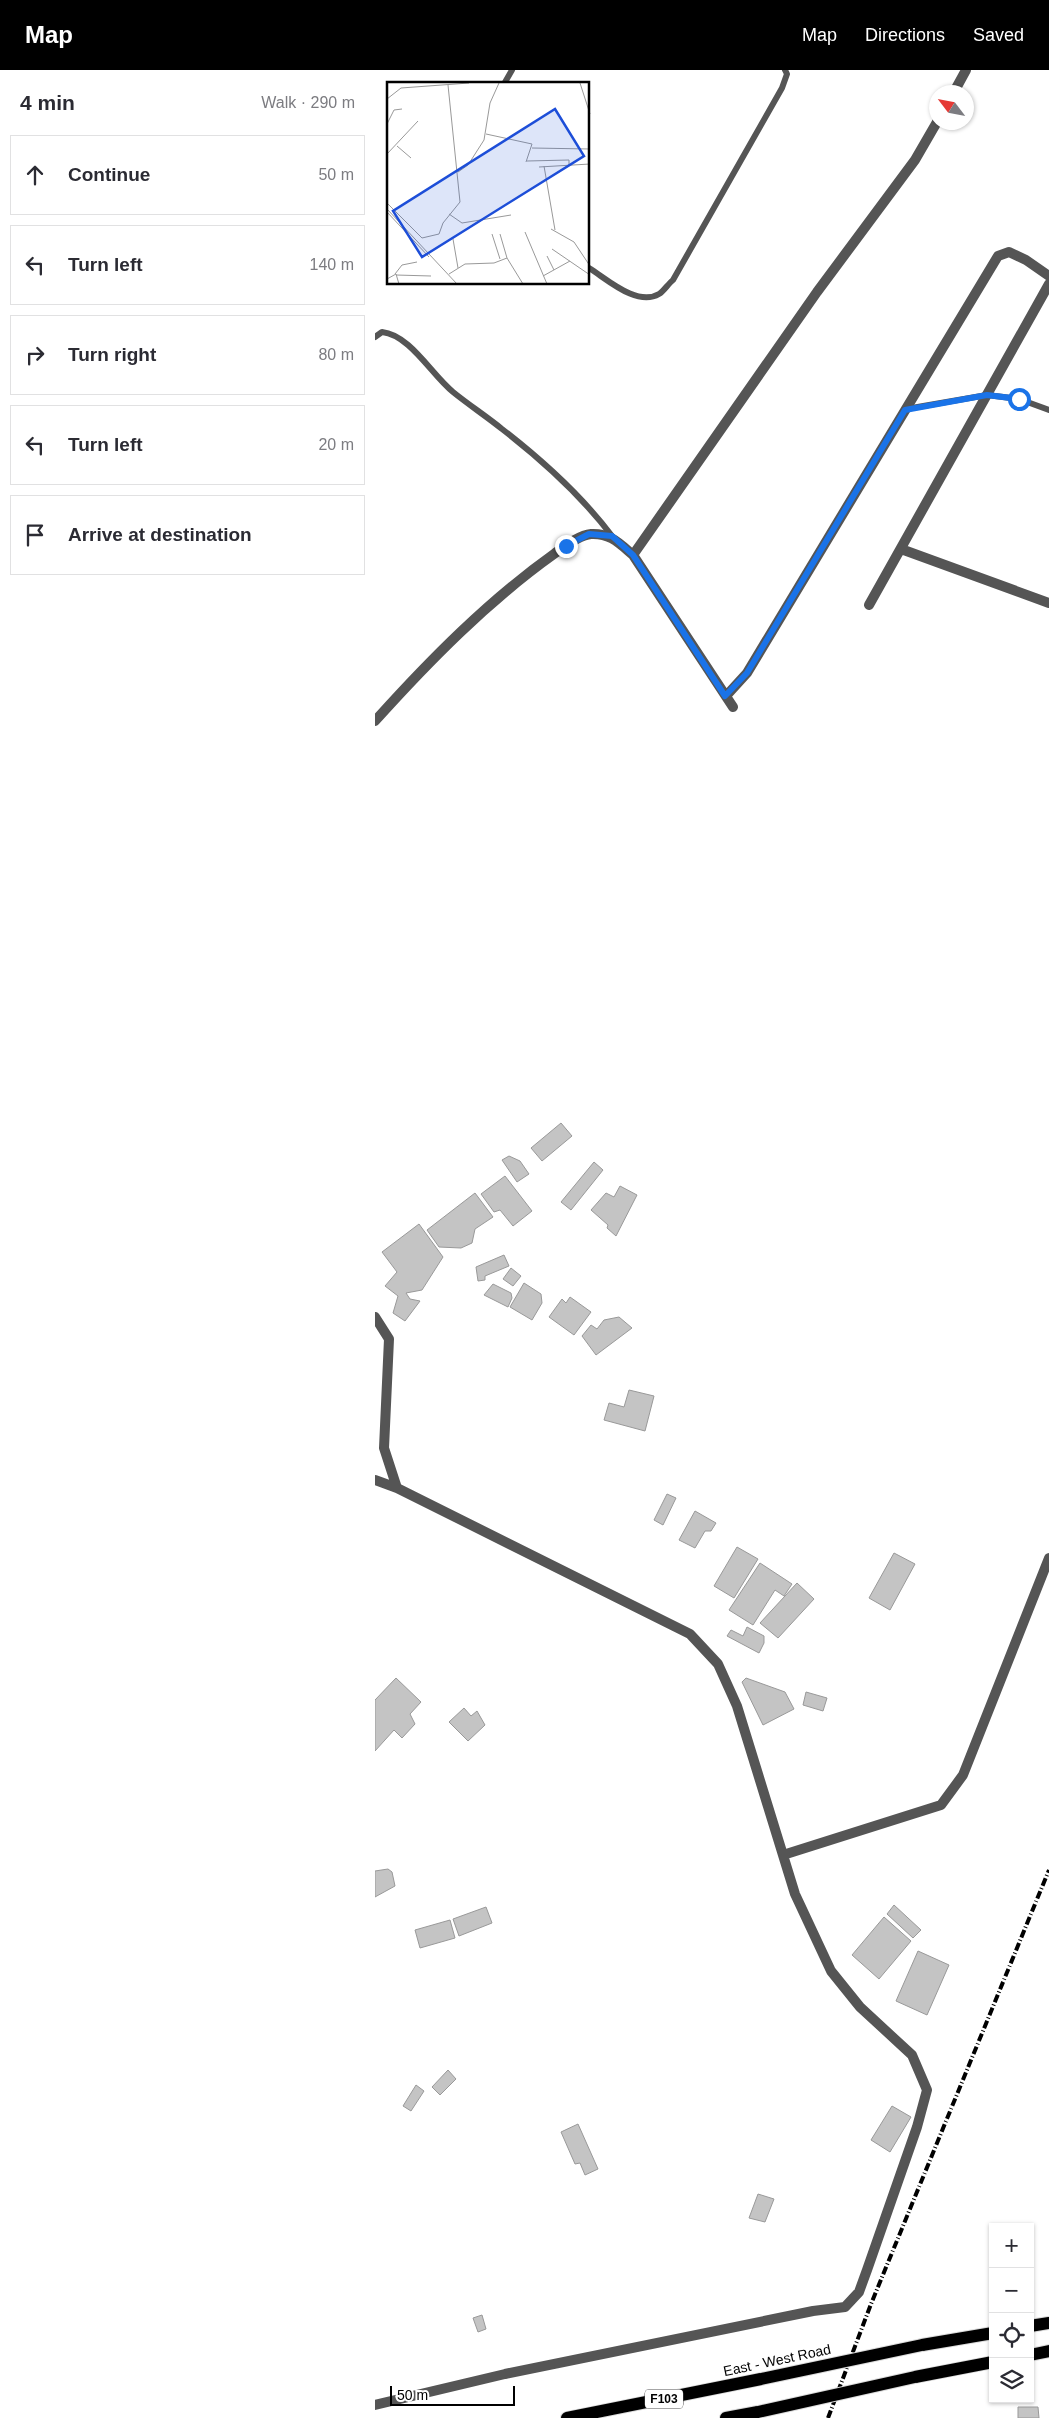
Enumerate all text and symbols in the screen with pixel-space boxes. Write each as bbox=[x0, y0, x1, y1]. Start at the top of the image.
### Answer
text: Map bbox=[25, 21, 73, 48]
text: Map bbox=[802, 25, 837, 45]
text: Directions bbox=[865, 25, 945, 45]
text: Saved bbox=[973, 25, 1024, 45]
inset map bbox=[387, 82, 590, 285]
north arrow bbox=[929, 85, 974, 130]
text: 4 min bbox=[20, 91, 75, 114]
text: Walk · 290 m bbox=[261, 94, 355, 111]
icon: ahead bbox=[21, 161, 49, 189]
text: Continue bbox=[68, 164, 150, 185]
text: 50 m bbox=[318, 166, 354, 183]
icon: left bbox=[21, 251, 49, 279]
text: Turn left bbox=[68, 254, 143, 275]
text: 140 m bbox=[310, 256, 354, 273]
icon: right bbox=[21, 341, 49, 369]
text: Turn right bbox=[68, 344, 156, 365]
text: 80 m bbox=[318, 346, 354, 363]
route start bbox=[1008, 388, 1031, 411]
icon: left bbox=[21, 431, 49, 459]
text: Turn left bbox=[68, 434, 143, 455]
text: 20 m bbox=[318, 436, 354, 453]
icon: arrive bbox=[21, 521, 49, 549]
text: Arrive at destination bbox=[68, 524, 252, 545]
route end bbox=[555, 535, 578, 558]
map controls bbox=[989, 2223, 1034, 2403]
button: + bbox=[989, 2223, 1034, 2268]
button: − bbox=[989, 2268, 1034, 2313]
button: locate bbox=[989, 2313, 1034, 2358]
street label: East - West Road bbox=[722, 2341, 832, 2379]
button: layers bbox=[989, 2358, 1034, 2403]
scale bar bbox=[390, 2383, 515, 2406]
text: 50 m bbox=[397, 2387, 428, 2403]
road number: F103 bbox=[645, 2390, 683, 2408]

